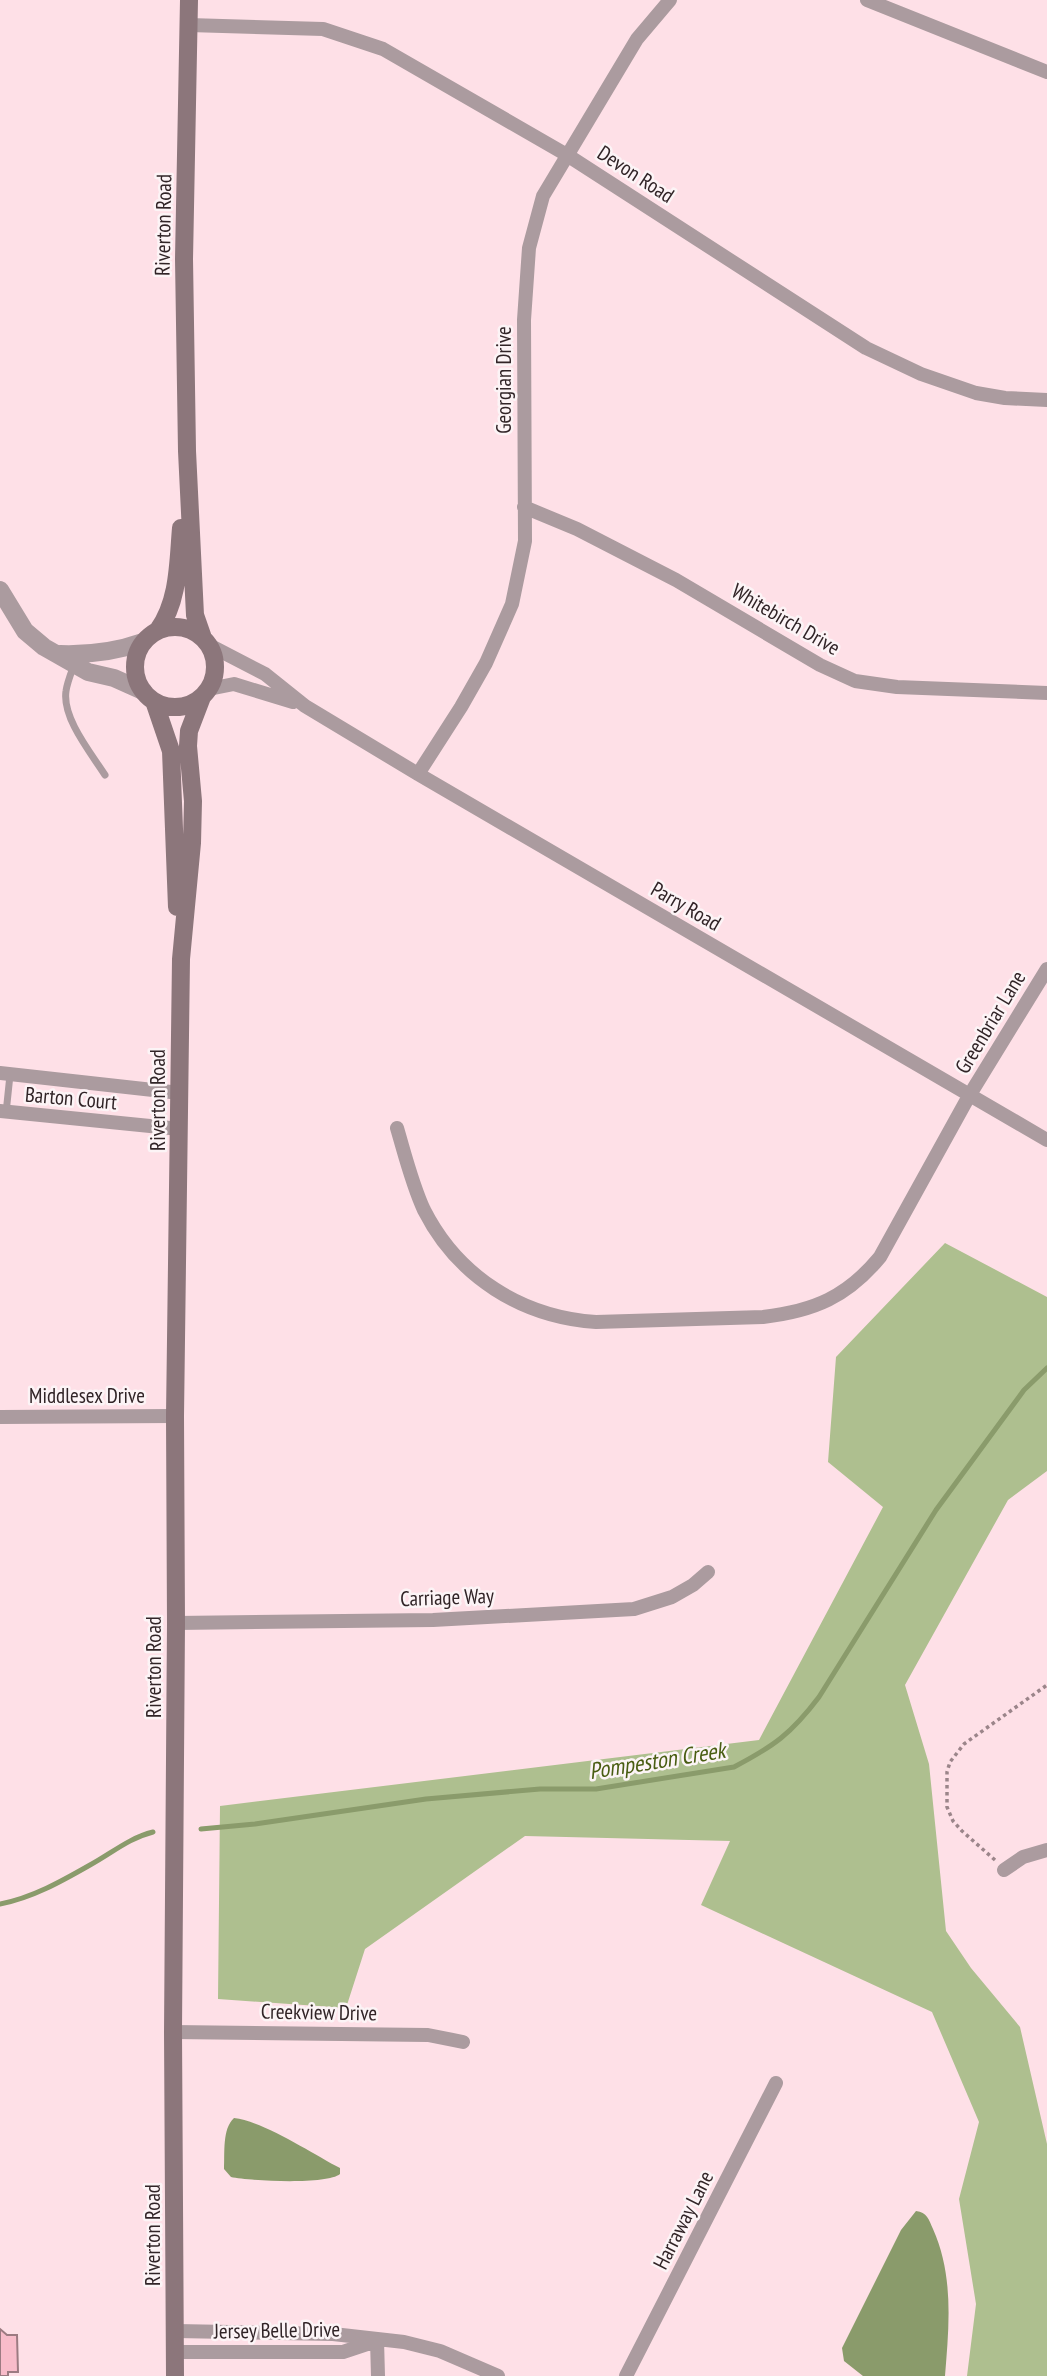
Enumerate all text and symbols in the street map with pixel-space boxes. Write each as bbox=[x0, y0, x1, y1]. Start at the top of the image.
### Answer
street label: Devon Road bbox=[593, 139, 679, 209]
street label: Riverton Road bbox=[149, 174, 177, 276]
street label: Georgian Drive bbox=[490, 326, 517, 434]
street label: Whitebirch Drive bbox=[727, 577, 845, 661]
street label: Parry Road bbox=[646, 875, 726, 937]
street label: Greenbriar Lane bbox=[949, 966, 1031, 1078]
street label: Riverton Road bbox=[144, 1049, 171, 1151]
street label: Barton Court bbox=[24, 1081, 118, 1115]
street label: Middlesex Drive bbox=[29, 1382, 145, 1409]
street label: Carriage Way bbox=[400, 1582, 494, 1612]
street label: Riverton Road bbox=[140, 1616, 167, 1718]
water label: Pompeston Creek bbox=[587, 1734, 730, 1785]
street label: Creekview Drive bbox=[261, 1997, 377, 2027]
street label: Harraway Lane bbox=[647, 2166, 719, 2274]
street label: Riverton Road bbox=[139, 2184, 166, 2286]
street label: Jersey Belle Drive bbox=[213, 2315, 340, 2345]

